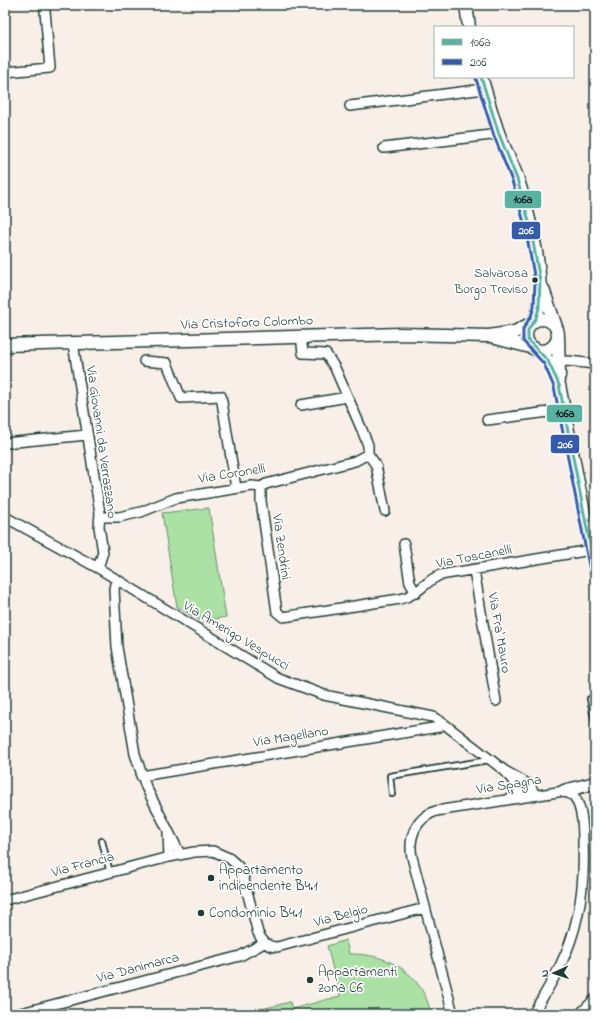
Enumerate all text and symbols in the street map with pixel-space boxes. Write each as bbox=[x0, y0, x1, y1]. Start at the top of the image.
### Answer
legend bbox=[434, 26, 574, 78]
text: 106a bbox=[470, 34, 491, 52]
text: 206 bbox=[470, 54, 487, 72]
line badge: 106a bbox=[504, 190, 542, 209]
text: 106a bbox=[513, 192, 533, 208]
line badge: 206 bbox=[511, 221, 541, 240]
text: 206 bbox=[517, 223, 534, 239]
place label: Salvarosa Borgo Treviso bbox=[454, 264, 528, 300]
marker: Salvarosa Borgo Treviso bbox=[530, 275, 540, 285]
street label: Via Cristoforo Colombo bbox=[180, 310, 313, 336]
street label: Via Giovanni da Verrazzano bbox=[80, 363, 122, 520]
line badge: 106a bbox=[546, 404, 583, 423]
text: 106a bbox=[555, 406, 575, 422]
line badge: 206 bbox=[550, 434, 580, 454]
text: 206 bbox=[556, 437, 573, 453]
street label: Via Coronelli bbox=[196, 458, 267, 490]
street label: Via Zendrini bbox=[266, 512, 296, 581]
street label: Via Toscanelli bbox=[433, 539, 514, 575]
street label: Via Fra' Mauro bbox=[481, 590, 516, 675]
street label: Via Amerigo Vespucci bbox=[177, 595, 293, 677]
street label: Via Magellano bbox=[251, 721, 330, 754]
street label: Via Spagna bbox=[474, 769, 543, 802]
street label: Via Francia bbox=[48, 847, 117, 884]
place label: Appartamento indipendente B4.1 bbox=[219, 860, 318, 897]
marker: Appartamento indipendente B4.1 bbox=[206, 873, 216, 883]
street label: Via Belgio bbox=[311, 899, 371, 934]
place label: Condominio B4.1 bbox=[209, 903, 303, 924]
marker: Condominio B4.1 bbox=[196, 908, 206, 918]
street label: Via Danimarca bbox=[93, 947, 182, 989]
north arrow bbox=[534, 953, 574, 993]
place label: Appartamenti zona C6 bbox=[318, 962, 397, 999]
text: N bbox=[537, 969, 553, 978]
marker: Appartamenti zona C6 bbox=[305, 975, 315, 985]

